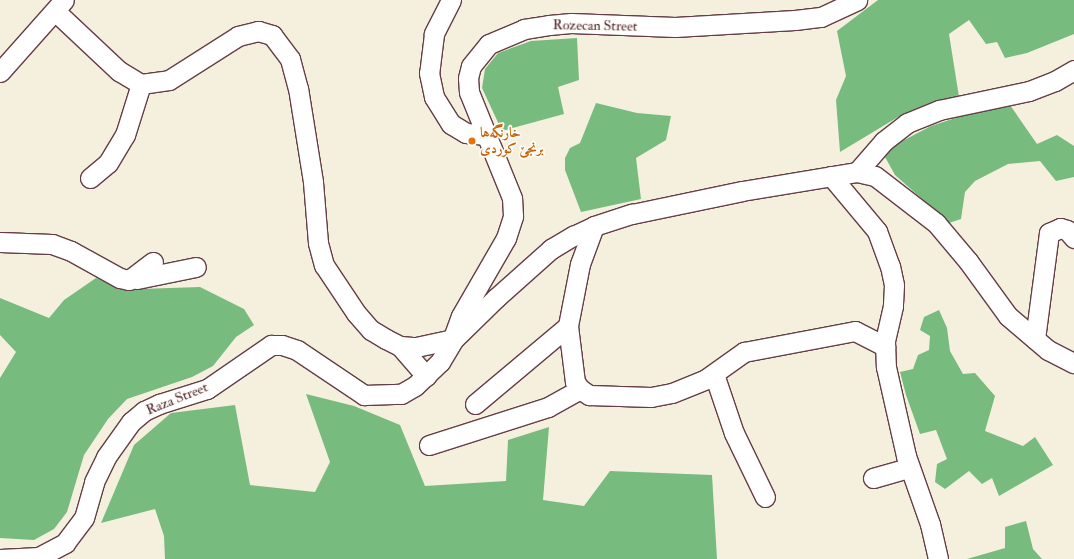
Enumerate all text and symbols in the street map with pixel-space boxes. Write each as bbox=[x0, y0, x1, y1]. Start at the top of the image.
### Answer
street label: Rozecan Street bbox=[553, 17, 637, 35]
place label: خارنگەها برنجێ کوردی bbox=[480, 125, 544, 158]
marker: خارنگەها برنجێ کوردی bbox=[467, 136, 477, 146]
street label: Raza Street bbox=[144, 379, 210, 419]

